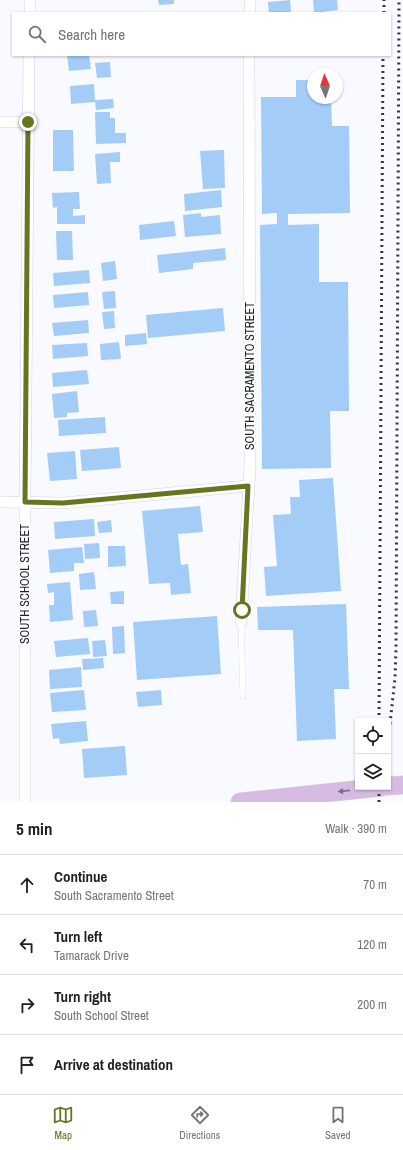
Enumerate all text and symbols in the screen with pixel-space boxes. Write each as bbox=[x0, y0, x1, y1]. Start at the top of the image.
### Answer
search box bbox=[12, 12, 391, 56]
icon: search bbox=[26, 23, 48, 45]
text: Search here bbox=[58, 24, 125, 45]
north arrow bbox=[307, 68, 343, 104]
route end bbox=[19, 113, 37, 131]
street label: SOUTH SACRAMENTO STREET bbox=[242, 302, 258, 450]
street label: SOUTH SCHOOL STREET bbox=[17, 524, 33, 644]
route start bbox=[233, 601, 251, 619]
map controls bbox=[355, 718, 391, 790]
button: locate bbox=[355, 718, 391, 754]
button: layers bbox=[355, 754, 391, 790]
one-way arrow bbox=[338, 788, 350, 794]
text: 5 min bbox=[16, 817, 52, 840]
text: Walk · 390 m bbox=[325, 820, 387, 837]
text: Continue bbox=[54, 866, 107, 887]
icon: ahead bbox=[16, 874, 38, 896]
text: 70 m bbox=[363, 876, 387, 893]
text: South Sacramento Street bbox=[54, 887, 174, 904]
text: Turn left bbox=[54, 926, 102, 947]
icon: left bbox=[16, 934, 38, 956]
text: 120 m bbox=[357, 936, 387, 953]
text: Tamarack Drive bbox=[54, 947, 129, 964]
text: Turn right bbox=[54, 986, 111, 1007]
icon: right bbox=[16, 994, 38, 1016]
text: 200 m bbox=[357, 996, 387, 1013]
text: South School Street bbox=[54, 1007, 149, 1024]
icon: arrive bbox=[16, 1054, 38, 1076]
text: Arrive at destination bbox=[54, 1054, 173, 1075]
tab: Map bbox=[52, 1104, 74, 1142]
tab: Directions bbox=[179, 1104, 220, 1142]
tab: Saved bbox=[325, 1104, 351, 1142]

